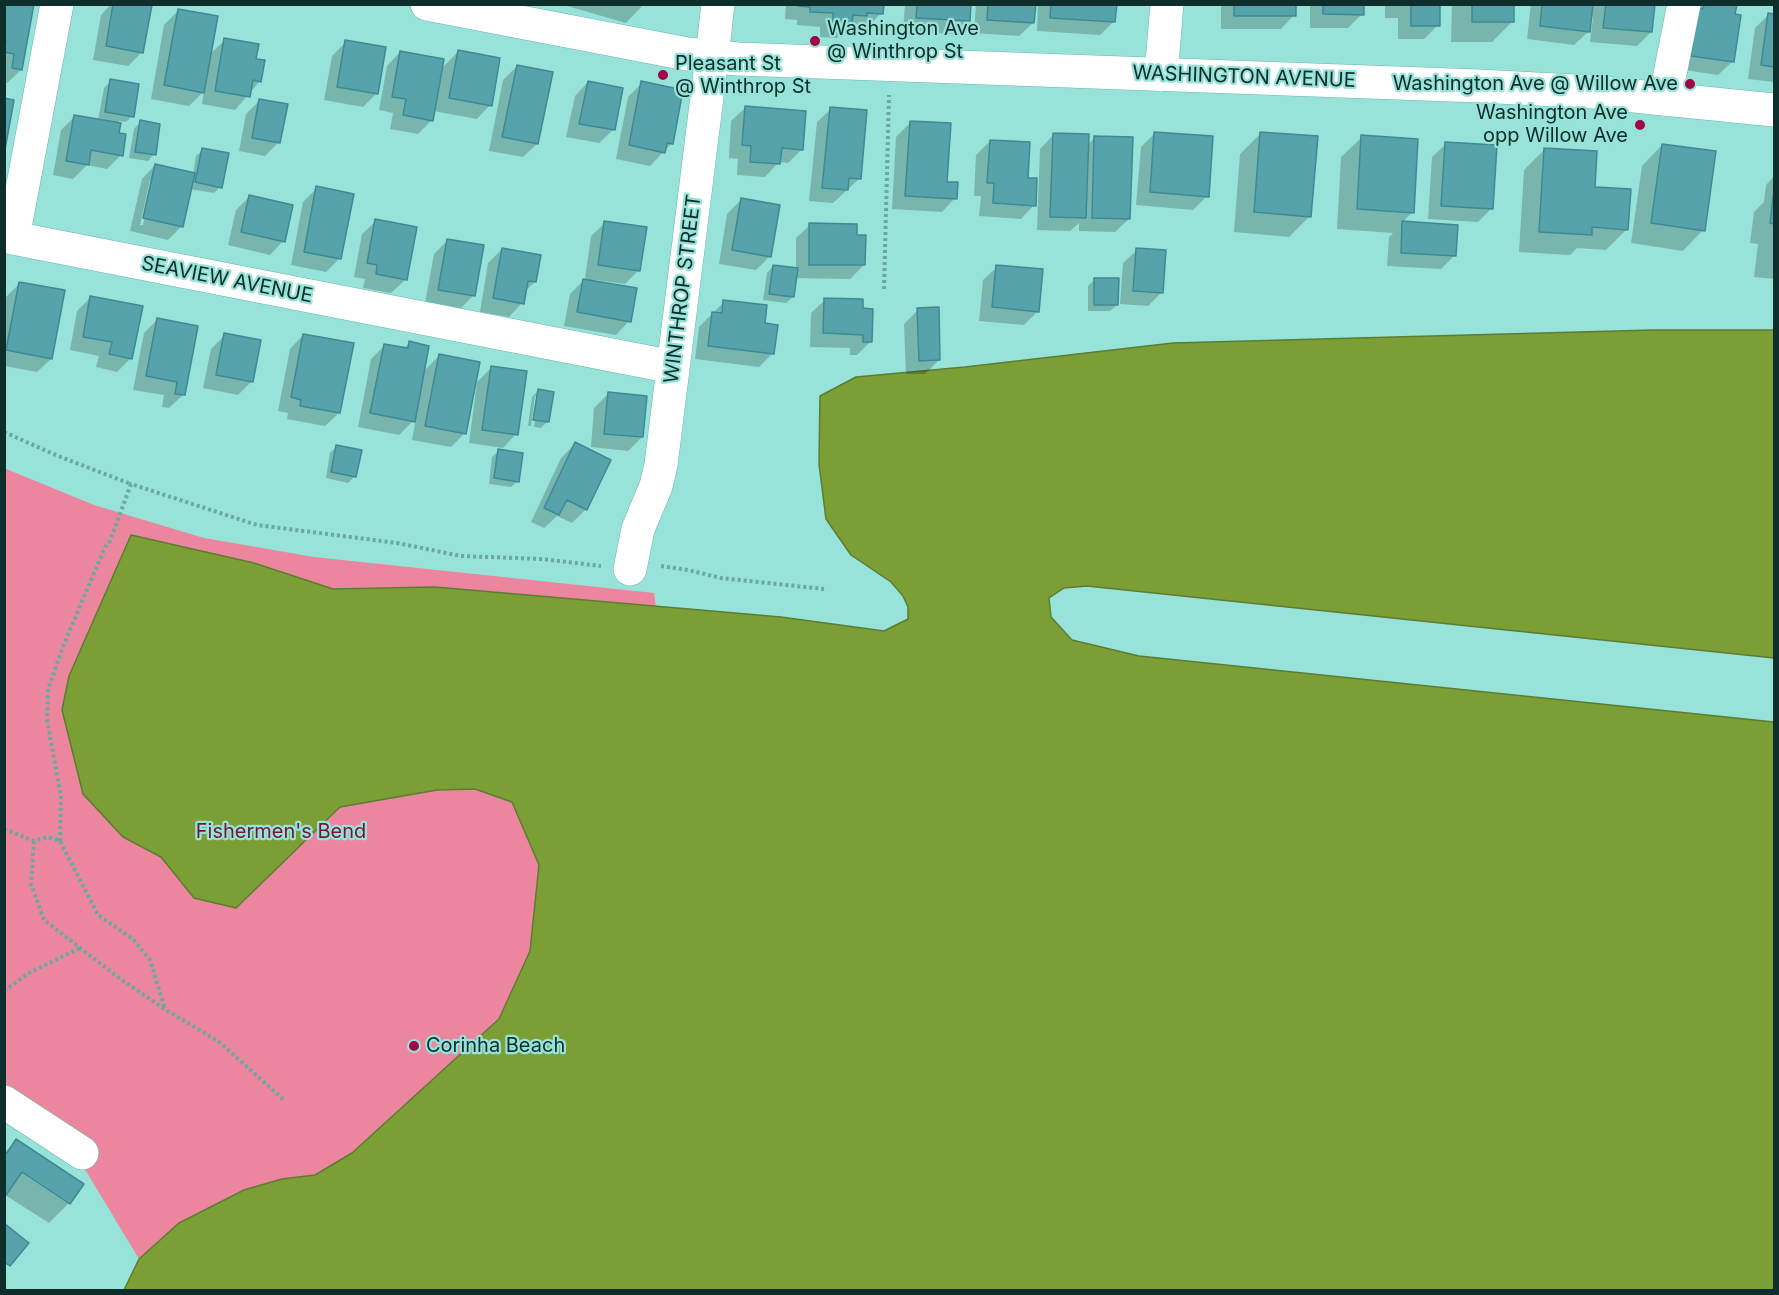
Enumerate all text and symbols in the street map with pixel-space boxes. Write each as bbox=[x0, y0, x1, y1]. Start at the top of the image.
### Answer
place label: Washington Ave @ Winthrop St bbox=[827, 17, 979, 64]
marker: Washington Ave @ Winthrop St bbox=[808, 34, 822, 48]
place label: Pleasant St @ Winthrop St bbox=[675, 52, 811, 99]
street label: WASHINGTON AVENUE bbox=[1132, 61, 1356, 93]
marker: Pleasant St @ Winthrop St bbox=[656, 68, 670, 82]
place label: Washington Ave @ Willow Ave bbox=[1393, 72, 1678, 96]
marker: Washington Ave @ Willow Ave bbox=[1683, 77, 1697, 91]
place label: Washington Ave opp Willow Ave bbox=[1476, 101, 1628, 148]
marker: Washington Ave opp Willow Ave bbox=[1633, 118, 1647, 132]
street label: WINTHROP STREET bbox=[660, 193, 706, 385]
street label: SEAVIEW AVENUE bbox=[139, 252, 315, 308]
park label: Fishermen's Bend bbox=[196, 820, 366, 844]
place label: Corinha Beach bbox=[426, 1034, 565, 1058]
marker: Corinha Beach bbox=[407, 1039, 421, 1053]

